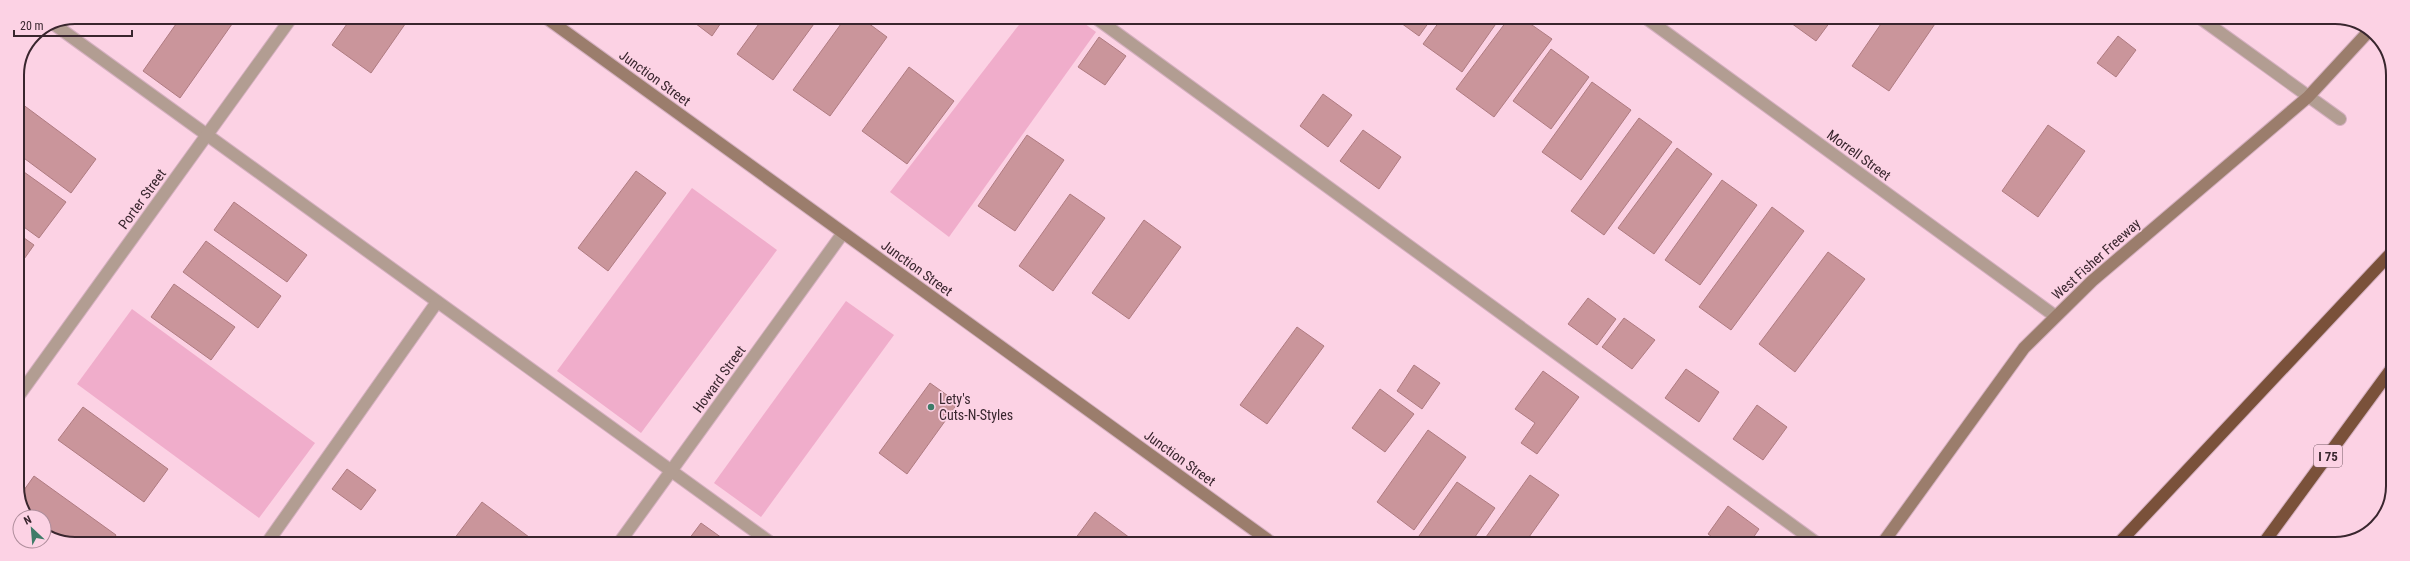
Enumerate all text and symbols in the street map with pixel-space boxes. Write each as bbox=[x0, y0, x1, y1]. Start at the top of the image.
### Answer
scale bar bbox=[14, 12, 132, 38]
text: 20 m bbox=[20, 19, 44, 33]
street label: Junction Street bbox=[616, 47, 694, 109]
street label: Morrell Street bbox=[1824, 126, 1894, 184]
street label: Porter Street bbox=[115, 166, 169, 232]
street label: West Fisher Freeway bbox=[2049, 215, 2144, 303]
street label: Junction Street bbox=[878, 237, 956, 299]
street label: Howard Street bbox=[689, 342, 749, 416]
place label: Lety's Cuts-N-Styles bbox=[939, 391, 1013, 423]
marker: Lety's Cuts-N-Styles bbox=[926, 402, 936, 412]
street label: Junction Street bbox=[1141, 427, 1219, 489]
road number: I 75 bbox=[2314, 445, 2342, 467]
north arrow bbox=[12, 509, 52, 549]
text: N bbox=[22, 513, 34, 528]

